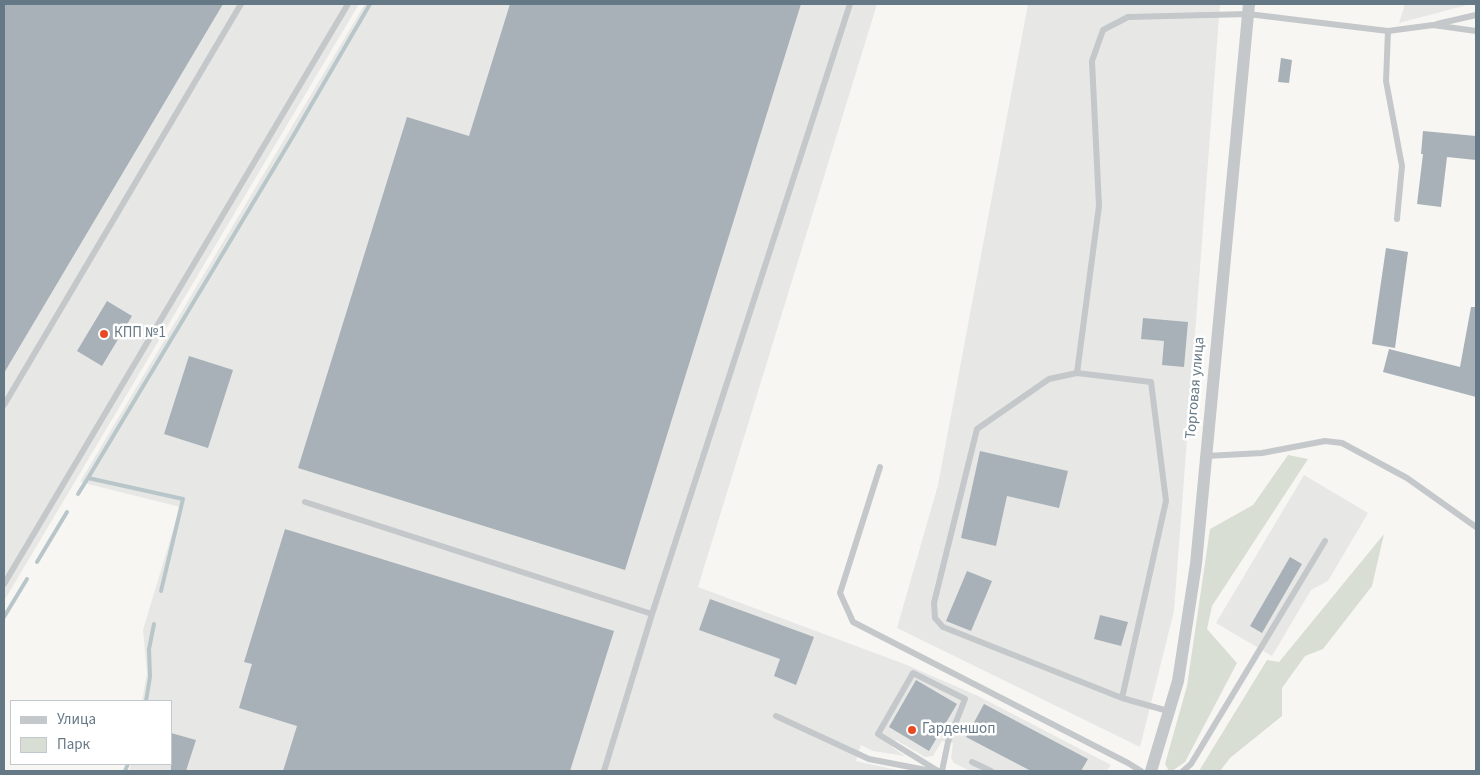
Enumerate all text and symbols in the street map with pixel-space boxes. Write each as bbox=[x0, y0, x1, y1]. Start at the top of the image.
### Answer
place label: КПП №1 bbox=[114, 325, 166, 343]
marker: КПП №1 bbox=[98, 328, 110, 340]
street label: Торговая улица bbox=[1183, 336, 1209, 440]
legend bbox=[10, 700, 172, 765]
text: Улица bbox=[57, 709, 96, 730]
place label: Гарденшоп bbox=[922, 721, 995, 739]
marker: Гарденшоп bbox=[906, 724, 918, 736]
text: Парк bbox=[57, 734, 90, 755]

